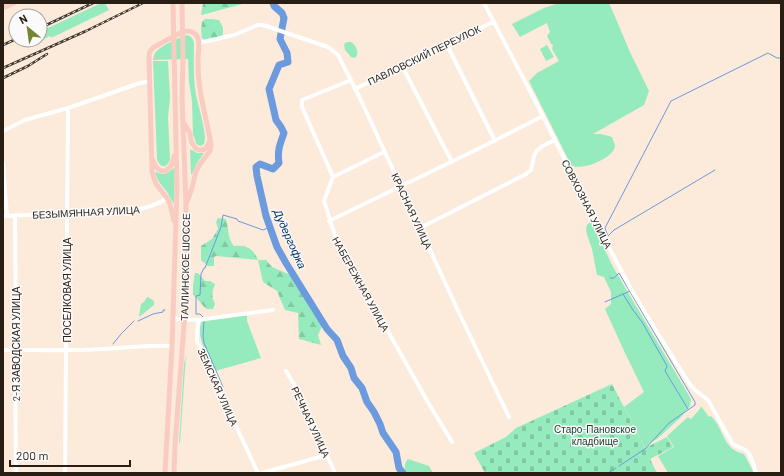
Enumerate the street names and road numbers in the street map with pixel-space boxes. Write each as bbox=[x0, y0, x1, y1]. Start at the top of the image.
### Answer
street label: ПАВЛОВСКИЙ ПЕРЕУЛОК bbox=[366, 22, 482, 88]
street label: СОВХОЗНАЯ УЛИЦА bbox=[559, 158, 615, 251]
street label: КРАСНАЯ УЛИЦА bbox=[389, 171, 435, 251]
street label: БЕЗЫМЯННАЯ УЛИЦА bbox=[32, 203, 140, 221]
street label: ТАЛЛИНСКОЕ ШОССЕ bbox=[178, 213, 192, 321]
street label: НАБЕРЕЖНАЯ УЛИЦА bbox=[330, 234, 392, 334]
street label: ПОСЕЛКОВАЯ УЛИЦА bbox=[61, 237, 73, 342]
street label: 2-Я ЗАВОДСКАЯ УЛИЦА bbox=[10, 286, 22, 401]
street label: ЗЕМСКАЯ УЛИЦА bbox=[195, 346, 241, 428]
street label: РЕЧНАЯ УЛИЦА bbox=[289, 385, 333, 460]

